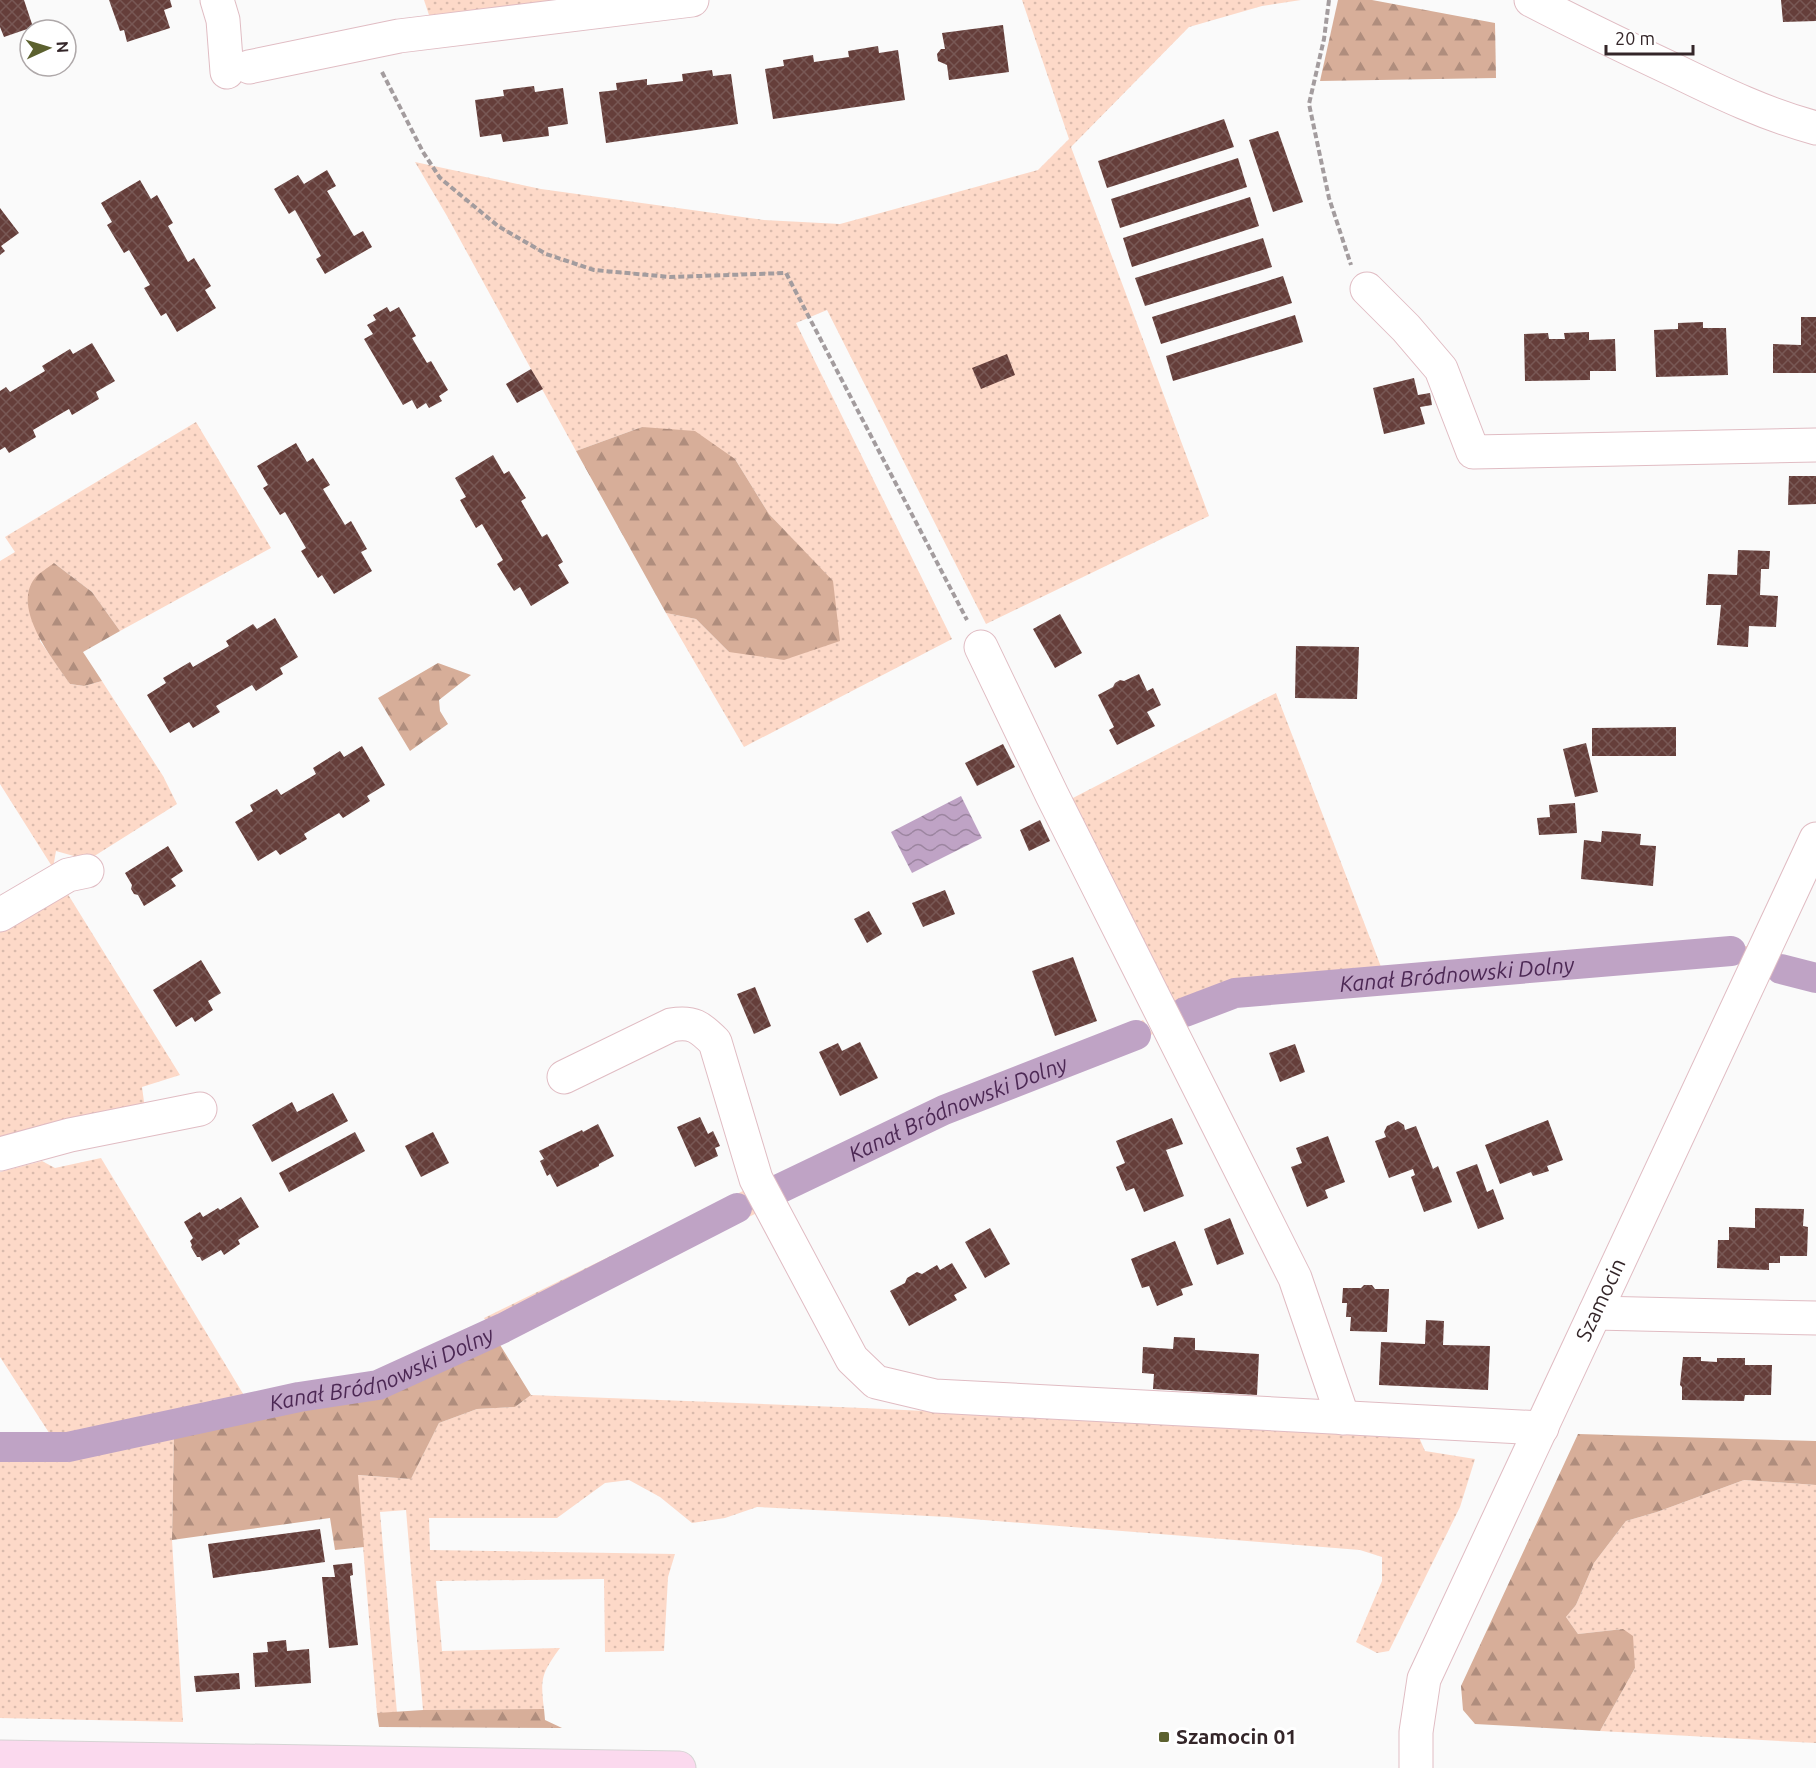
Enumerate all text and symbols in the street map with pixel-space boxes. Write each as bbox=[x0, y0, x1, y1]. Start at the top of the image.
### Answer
north arrow bbox=[18, 18, 78, 78]
scale bar bbox=[1606, 18, 1693, 56]
text: 20 m bbox=[1615, 28, 1655, 48]
text: N bbox=[54, 40, 72, 54]
water label: Kanał Bródnowski Dolny bbox=[1338, 951, 1576, 996]
water label: Kanał Bródnowski Dolny bbox=[844, 1050, 1071, 1166]
street label: Szamocin bbox=[1570, 1254, 1630, 1345]
water label: Kanał Bródnowski Dolny bbox=[267, 1321, 498, 1415]
place label: Szamocin 01 bbox=[1176, 1724, 1297, 1748]
marker: Szamocin 01 bbox=[1157, 1730, 1171, 1744]

